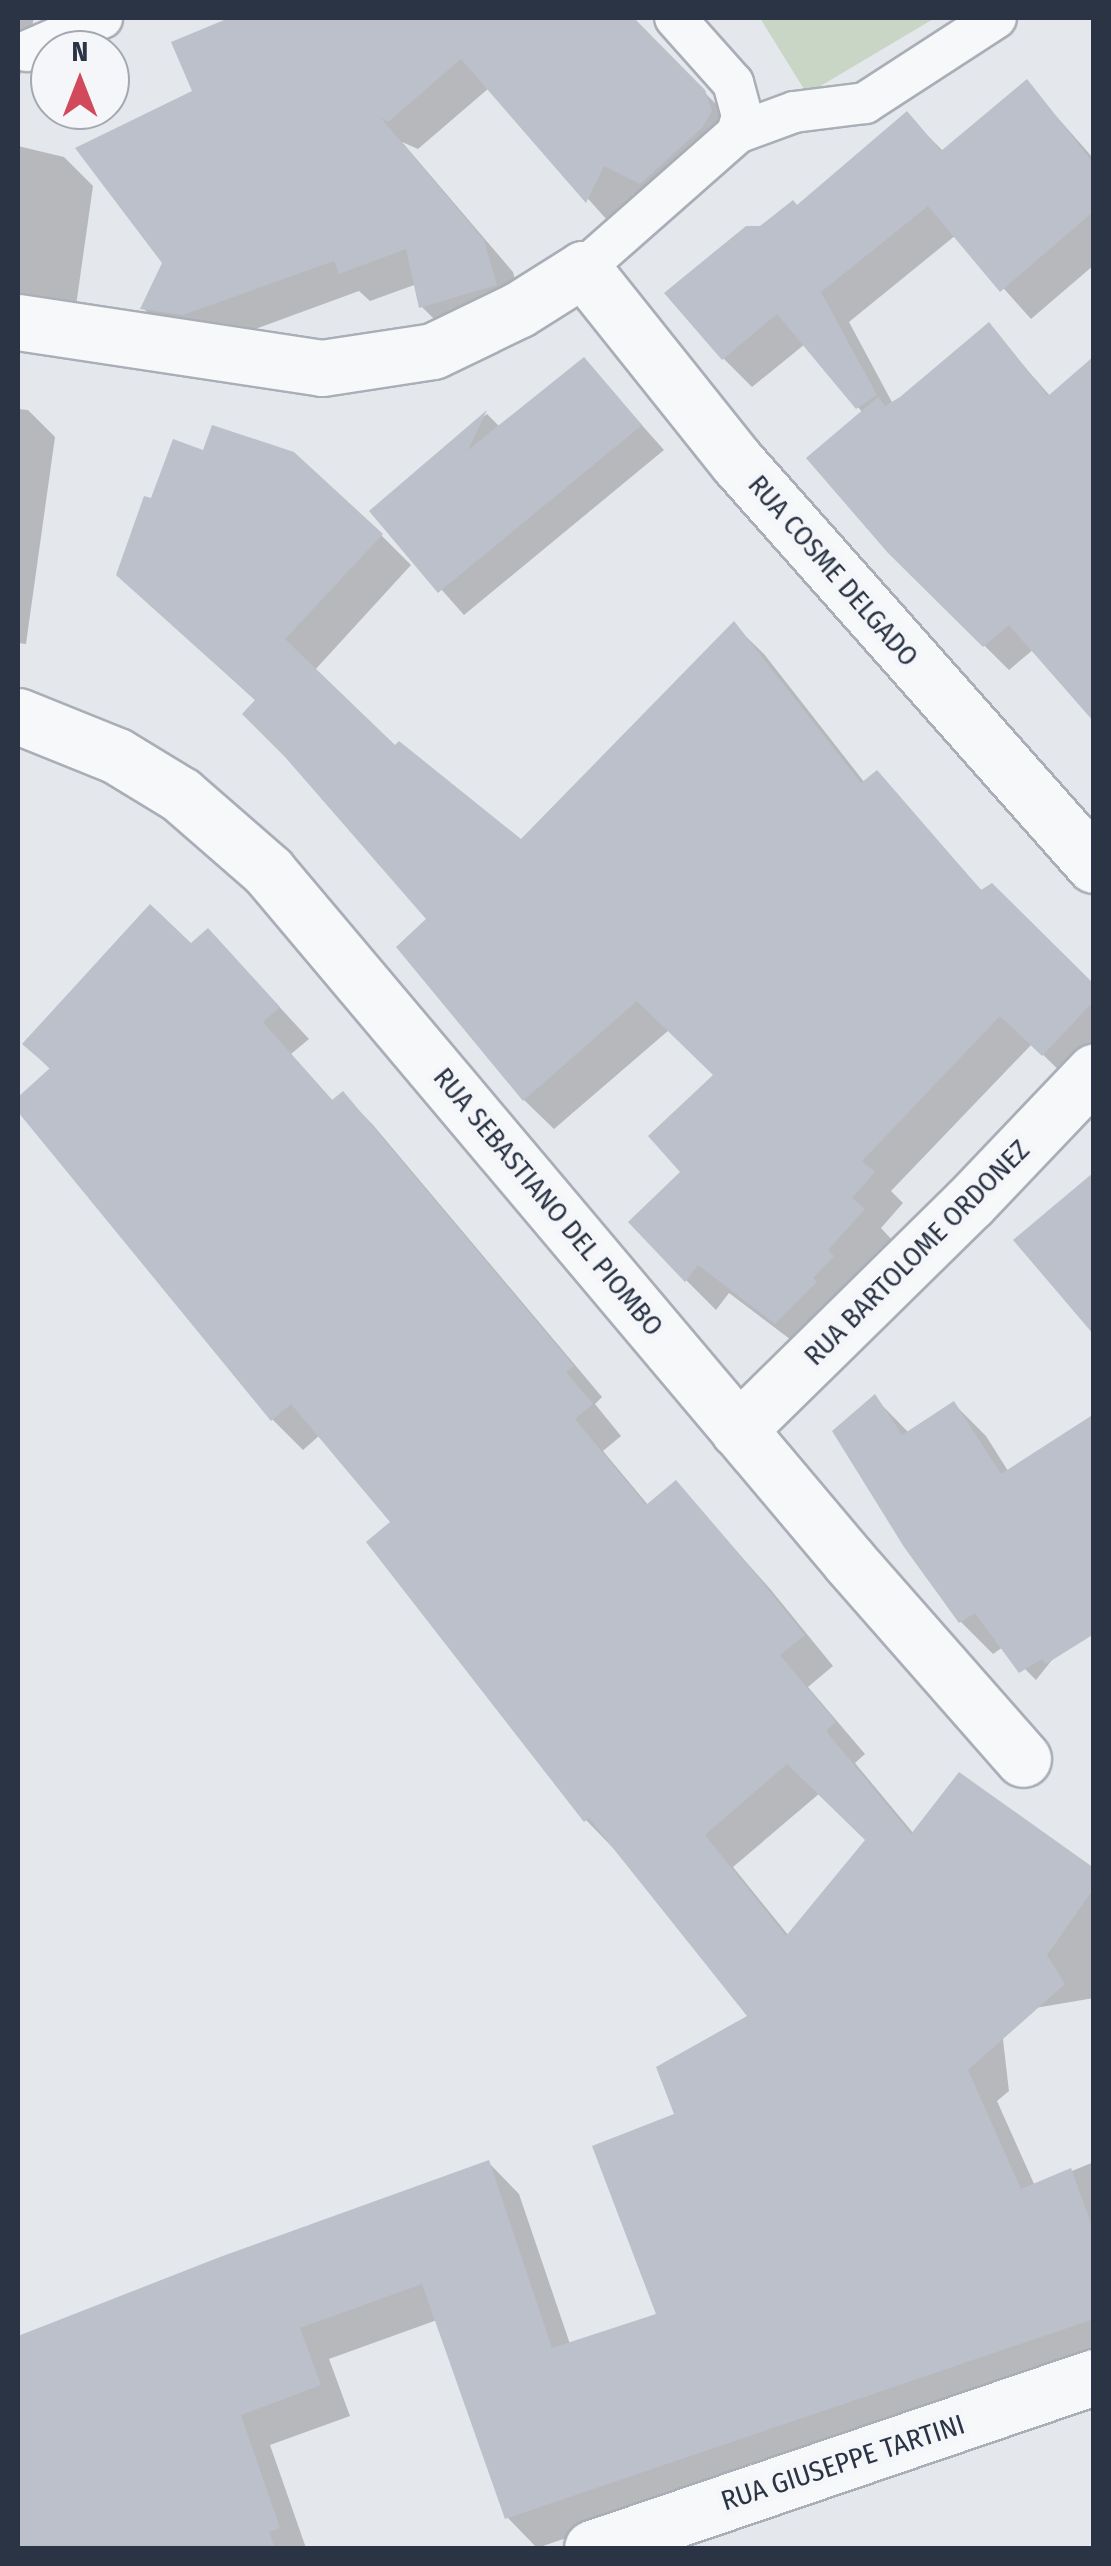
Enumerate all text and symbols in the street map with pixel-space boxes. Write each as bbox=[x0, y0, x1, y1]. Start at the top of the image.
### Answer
north arrow bbox=[30, 30, 130, 130]
text: N bbox=[72, 35, 88, 68]
street label: RUA COSME DELGADO bbox=[741, 469, 925, 673]
street label: RUA SEBASTIANO DEL PIOMBO bbox=[426, 1061, 670, 1343]
street label: RUA BARTOLOME ORDONEZ bbox=[797, 1133, 1037, 1373]
street label: RUA GIUSEPPE TARTINI bbox=[717, 2408, 969, 2518]

